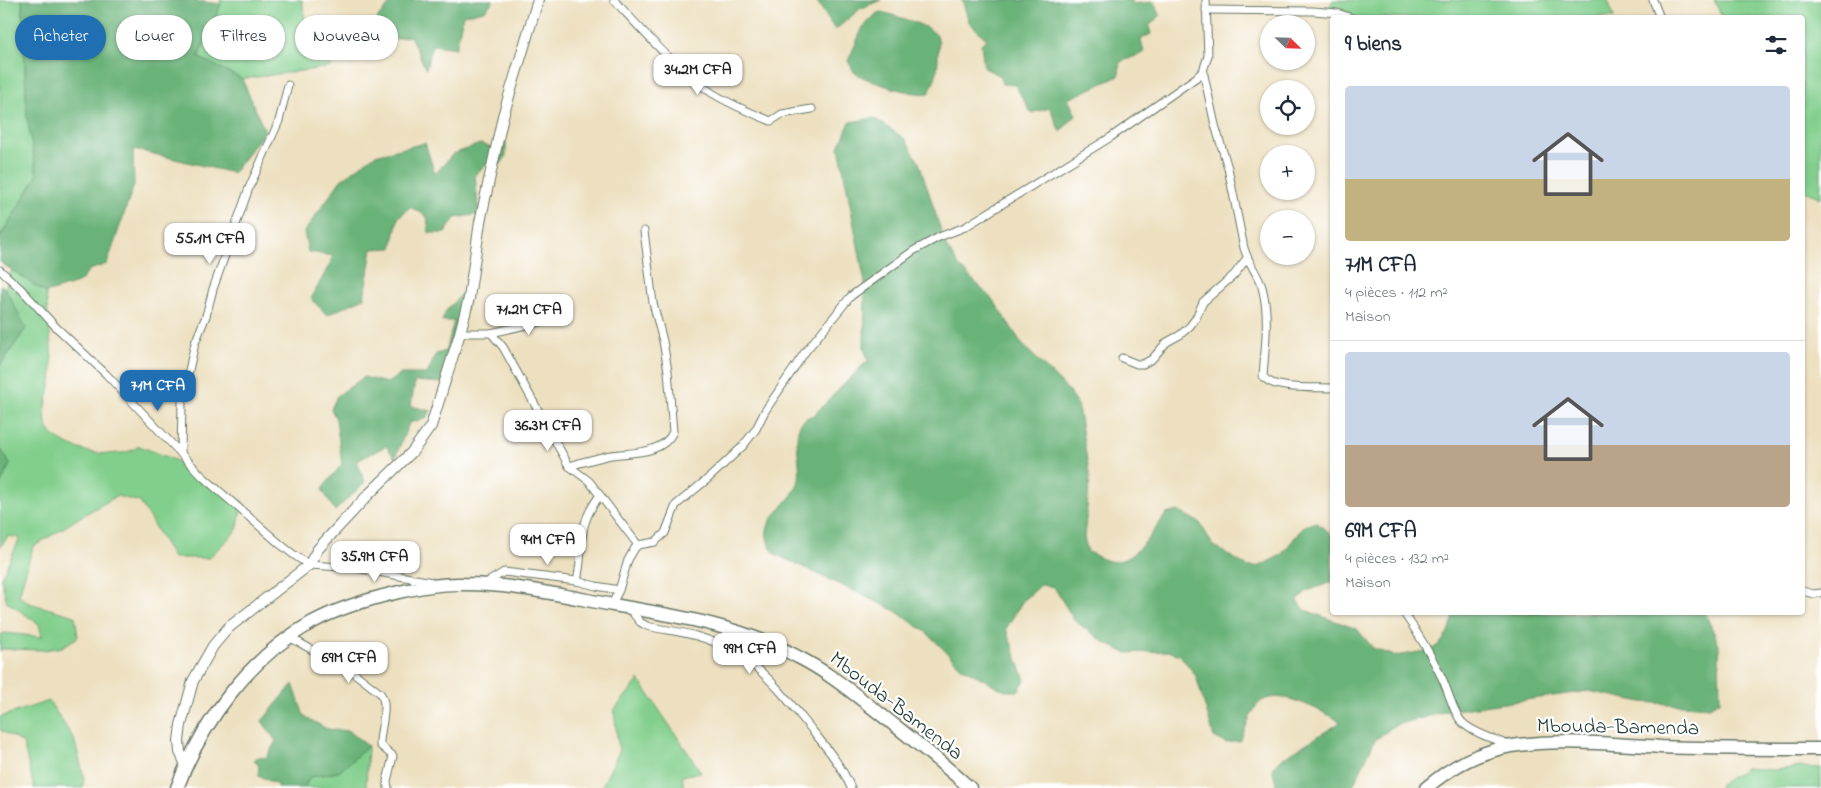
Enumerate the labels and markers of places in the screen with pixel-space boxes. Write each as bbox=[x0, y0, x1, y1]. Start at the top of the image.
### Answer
pin: 34.2M CFA bbox=[641, 54, 755, 96]
pin: 55.1M CFA bbox=[153, 222, 267, 265]
pin: 71.2M CFA bbox=[472, 294, 586, 336]
pin: 71M CFA bbox=[112, 370, 204, 412]
pin: 36.3M CFA bbox=[491, 410, 605, 452]
pin: 94M CFA bbox=[502, 524, 594, 566]
pin: 35.9M CFA bbox=[318, 540, 432, 583]
pin: 99M CFA bbox=[704, 632, 796, 675]
pin: 69M CFA bbox=[303, 642, 395, 684]

